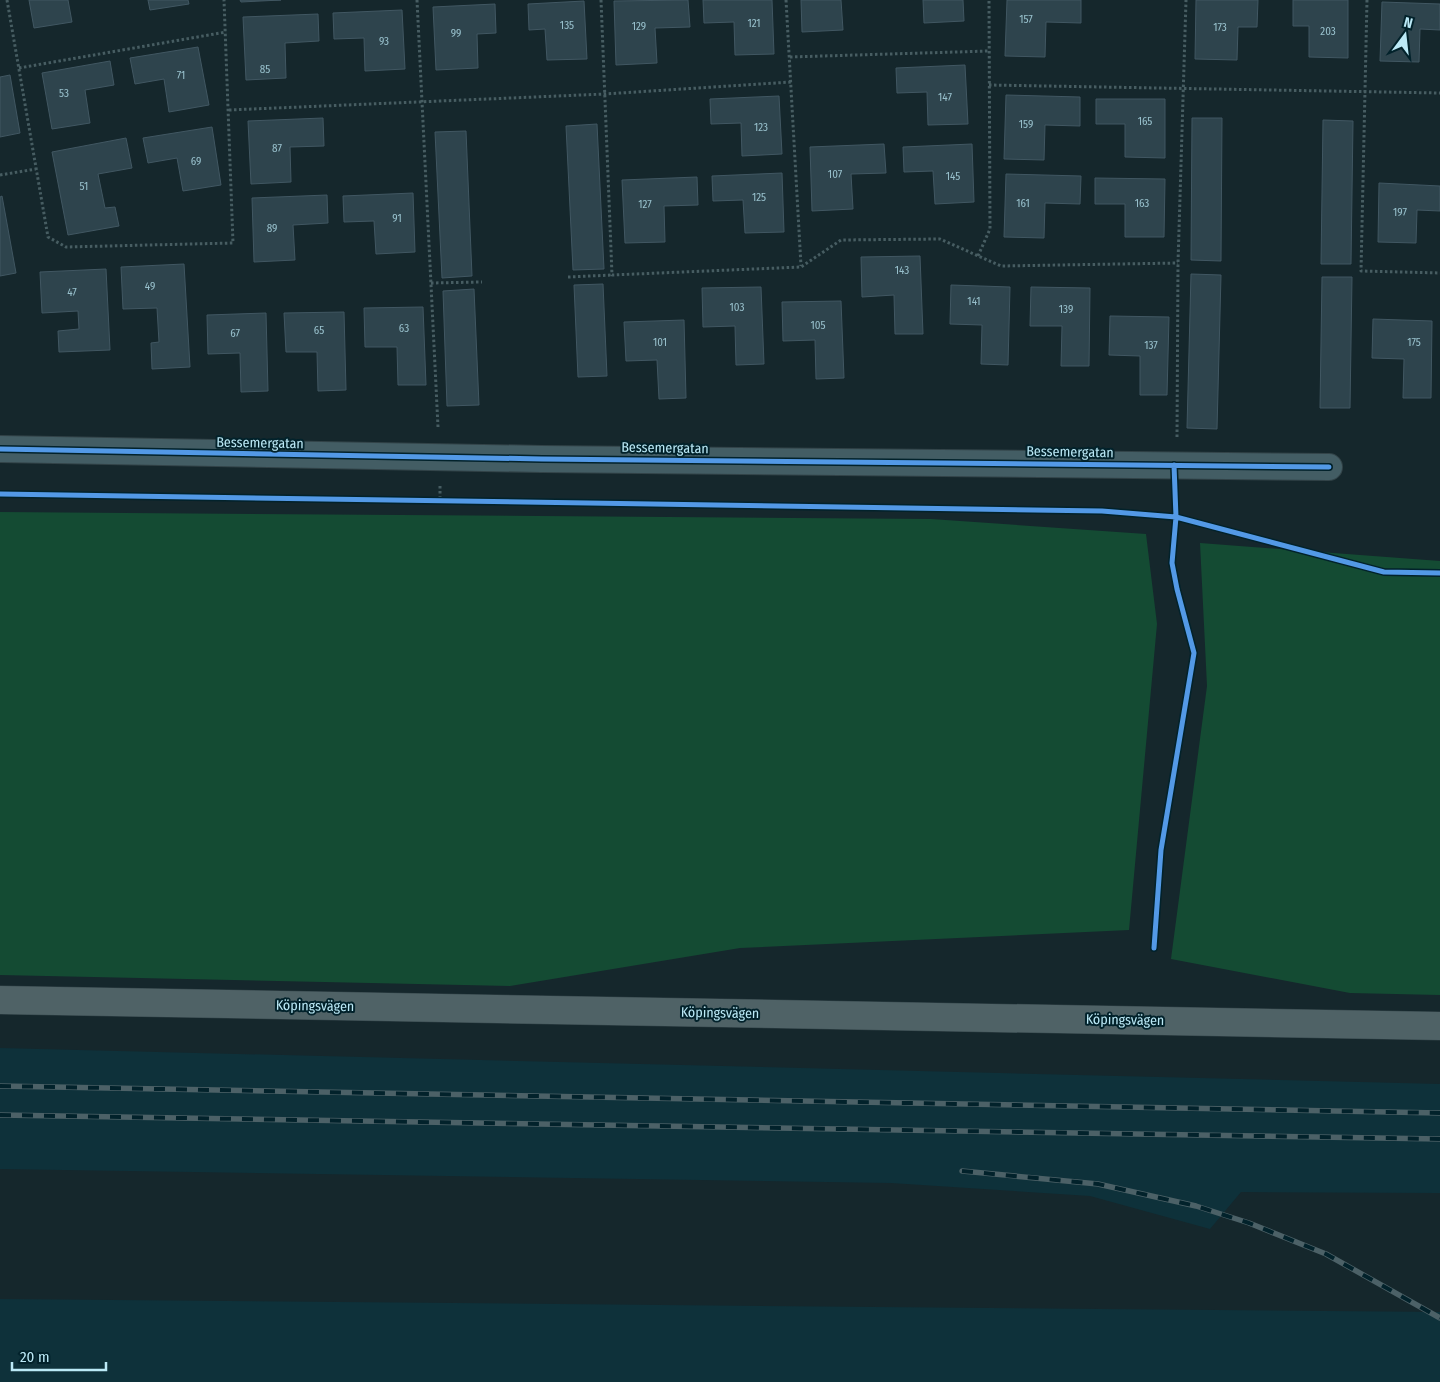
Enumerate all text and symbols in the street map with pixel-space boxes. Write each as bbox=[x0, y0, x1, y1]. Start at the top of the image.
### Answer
north arrow bbox=[1380, 10, 1430, 60]
house number: 157 bbox=[1019, 13, 1033, 26]
text: N bbox=[1402, 14, 1414, 32]
house number: 121 bbox=[747, 17, 761, 30]
house number: 135 bbox=[560, 19, 574, 32]
house number: 129 bbox=[632, 20, 646, 33]
house number: 173 bbox=[1213, 21, 1227, 34]
house number: 203 bbox=[1320, 25, 1336, 38]
house number: 99 bbox=[451, 27, 461, 40]
house number: 93 bbox=[379, 35, 389, 48]
house number: 85 bbox=[260, 63, 270, 76]
house number: 71 bbox=[177, 69, 185, 82]
house number: 53 bbox=[59, 87, 69, 100]
house number: 147 bbox=[938, 91, 952, 104]
house number: 165 bbox=[1138, 115, 1152, 128]
house number: 159 bbox=[1019, 118, 1033, 131]
house number: 123 bbox=[754, 121, 768, 134]
house number: 87 bbox=[272, 142, 282, 155]
house number: 69 bbox=[191, 155, 201, 168]
house number: 107 bbox=[828, 168, 843, 181]
house number: 145 bbox=[946, 170, 960, 183]
house number: 51 bbox=[80, 180, 88, 193]
house number: 125 bbox=[752, 191, 766, 204]
house number: 161 bbox=[1016, 197, 1030, 210]
house number: 163 bbox=[1135, 197, 1149, 210]
house number: 127 bbox=[638, 198, 652, 211]
house number: 197 bbox=[1393, 206, 1408, 219]
house number: 91 bbox=[392, 212, 402, 225]
house number: 89 bbox=[267, 222, 277, 235]
house number: 143 bbox=[895, 264, 909, 277]
house number: 49 bbox=[145, 280, 155, 293]
house number: 47 bbox=[67, 286, 77, 299]
house number: 141 bbox=[967, 295, 981, 308]
house number: 103 bbox=[730, 301, 744, 314]
house number: 139 bbox=[1059, 303, 1073, 316]
house number: 105 bbox=[810, 319, 826, 332]
house number: 63 bbox=[399, 322, 409, 335]
house number: 65 bbox=[314, 324, 324, 337]
house number: 67 bbox=[230, 327, 240, 340]
house number: 101 bbox=[653, 336, 667, 349]
house number: 175 bbox=[1407, 336, 1421, 349]
house number: 137 bbox=[1144, 339, 1158, 352]
street label: Bessemergatan bbox=[216, 434, 304, 452]
street label: Bessemergatan bbox=[621, 439, 709, 457]
street label: Bessemergatan bbox=[1026, 443, 1114, 461]
street label: Köpingsvägen bbox=[276, 997, 354, 1015]
street label: Köpingsvägen bbox=[681, 1004, 759, 1022]
street label: Köpingsvägen bbox=[1086, 1011, 1164, 1029]
scale bar bbox=[12, 1340, 106, 1372]
text: 20 m bbox=[20, 1348, 50, 1366]

